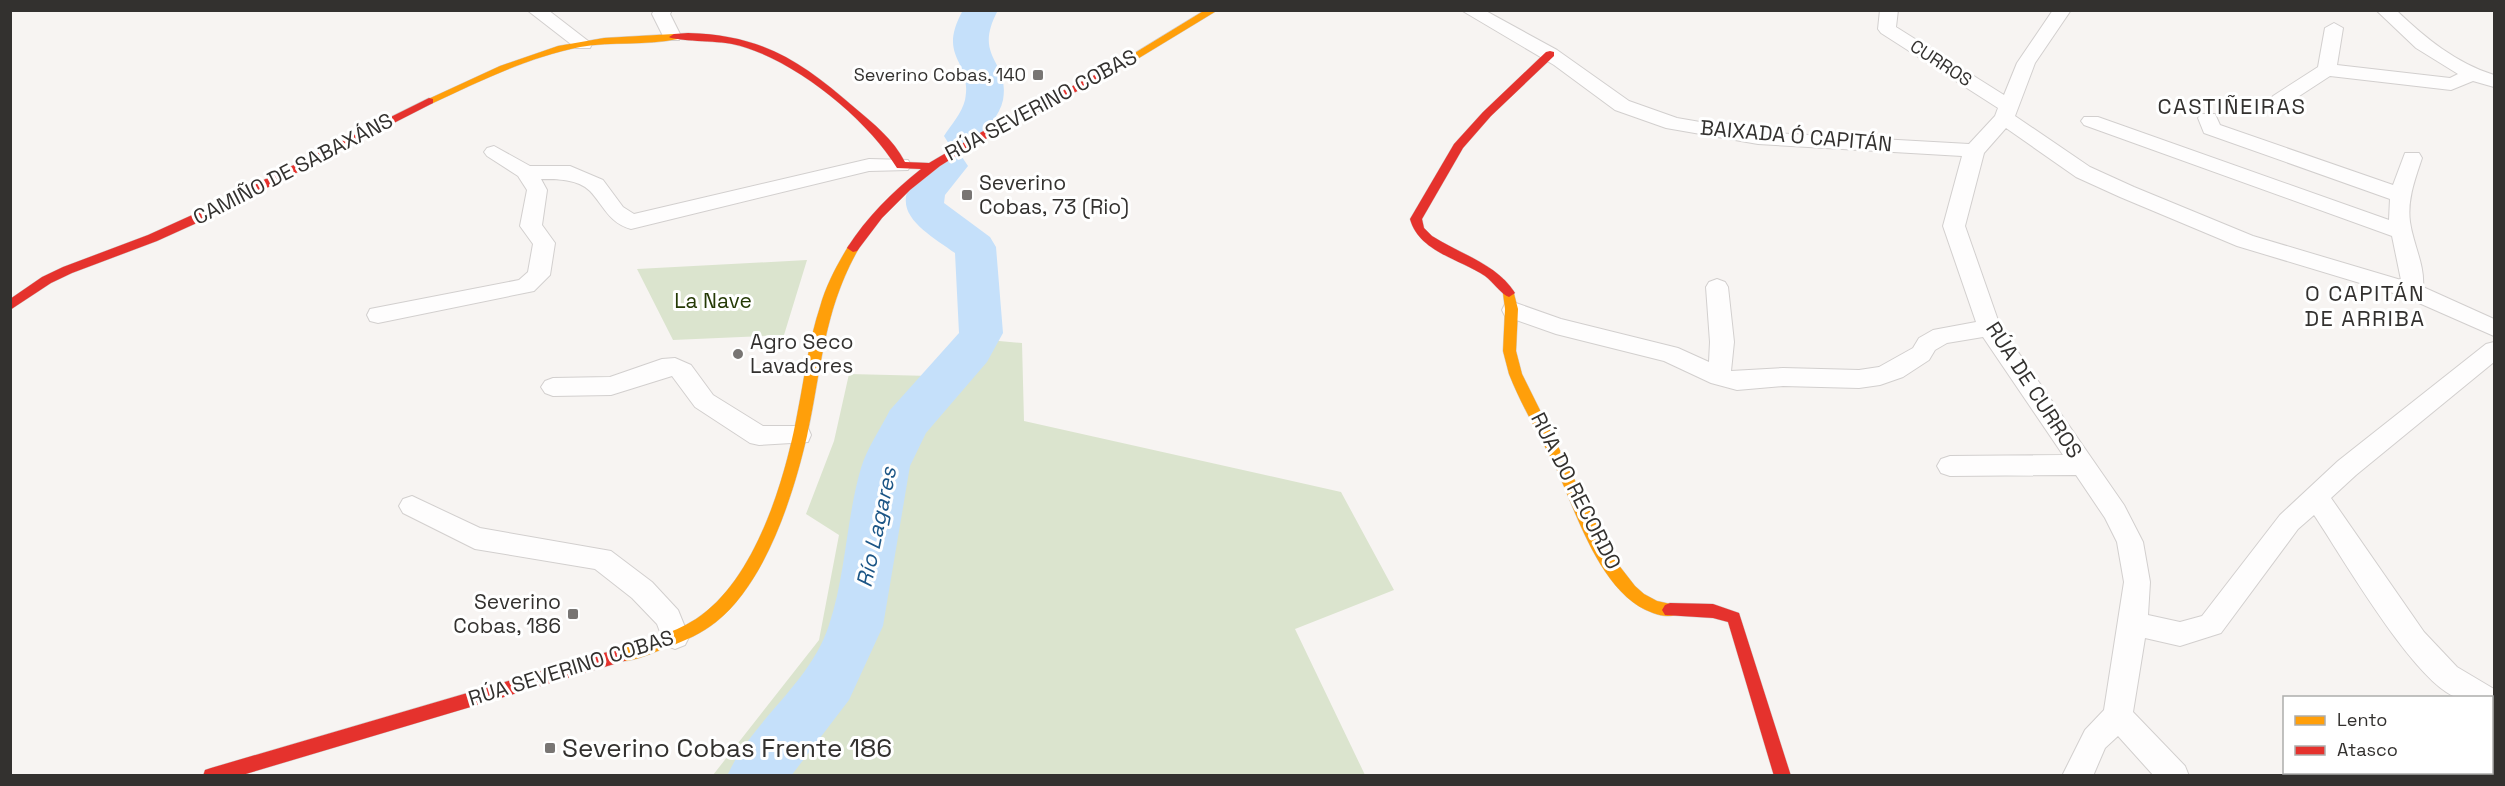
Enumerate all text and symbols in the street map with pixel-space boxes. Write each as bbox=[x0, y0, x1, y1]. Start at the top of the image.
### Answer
street label: CURROS bbox=[1906, 34, 1977, 91]
street label: RÚA SEVERINO COBAS bbox=[940, 43, 1141, 167]
place label: Severino Cobas, 140 bbox=[854, 63, 1026, 86]
marker: Severino Cobas, 140 bbox=[1031, 68, 1045, 82]
district label: CASTIÑEIRAS bbox=[2158, 92, 2306, 120]
street label: CAMIÑO DE SABAXÁNS bbox=[188, 106, 397, 231]
street label: BAIXADA Ó CAPITÁN bbox=[1699, 114, 1893, 157]
place label: Severino Cobas, 73 (Rio) bbox=[979, 169, 1129, 220]
marker: Severino Cobas, 73 (Rio) bbox=[960, 188, 974, 202]
district label: O CAPITÁN DE ARRIBA bbox=[2304, 279, 2426, 332]
park label: La Nave bbox=[674, 287, 752, 314]
street label: RÚA DE CURROS bbox=[1980, 316, 2089, 463]
place label: Agro Seco Lavadores bbox=[750, 328, 853, 379]
marker: Agro Seco Lavadores bbox=[731, 347, 745, 361]
street label: RÚA DO RECORDO bbox=[1525, 408, 1628, 574]
water label: Río Lagares bbox=[850, 463, 903, 590]
place label: Severino Cobas, 186 bbox=[453, 588, 561, 639]
marker: Severino Cobas, 186 bbox=[566, 607, 580, 621]
street label: RÚA SEVERINO COBAS bbox=[465, 623, 677, 712]
legend bbox=[2283, 696, 2493, 774]
text: Lento bbox=[2337, 708, 2387, 731]
place label: Severino Cobas Frente 186 bbox=[562, 731, 892, 765]
text: Atasco bbox=[2337, 738, 2398, 761]
marker: Severino Cobas Frente 186 bbox=[543, 741, 557, 755]

